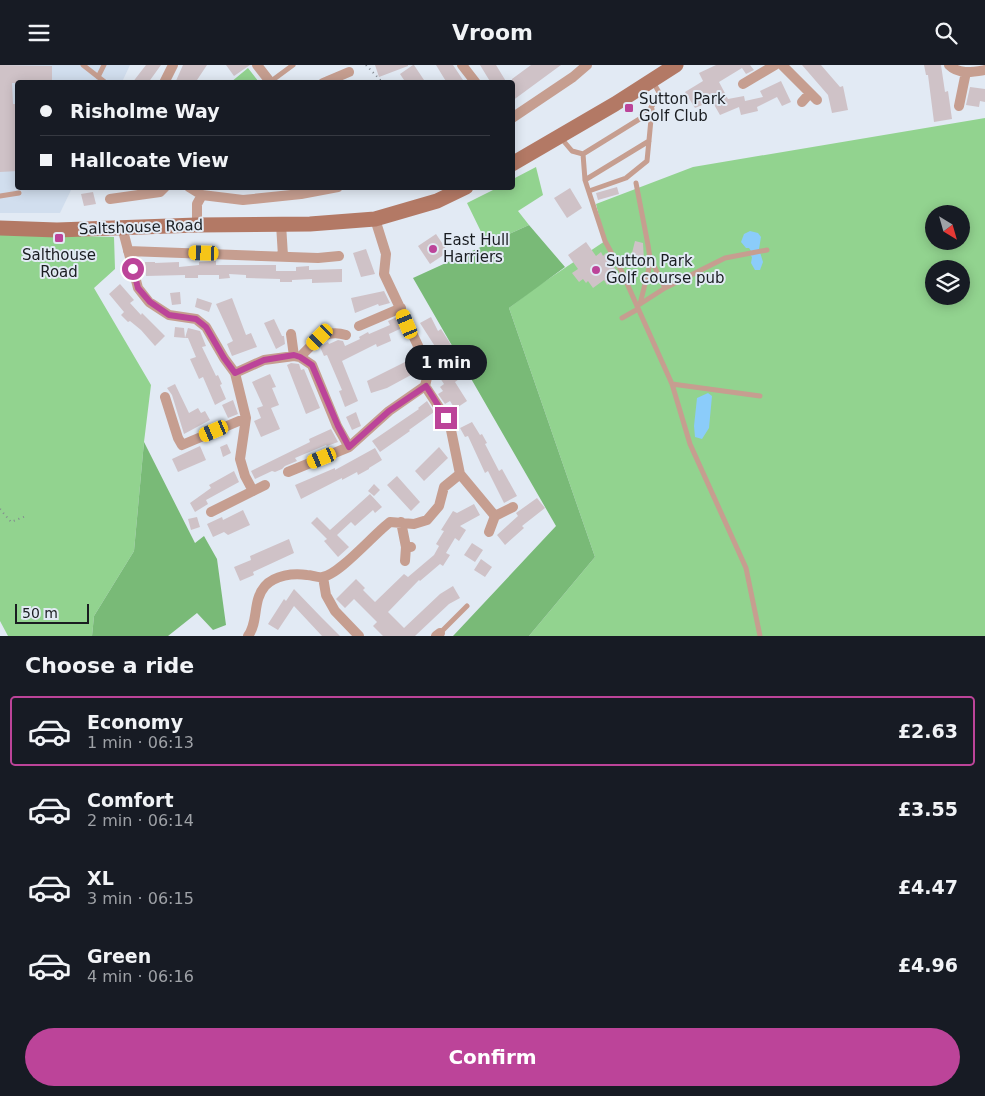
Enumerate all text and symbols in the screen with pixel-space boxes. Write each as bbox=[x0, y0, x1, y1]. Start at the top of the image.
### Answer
icon: menu bbox=[25, 19, 53, 47]
icon: search bbox=[932, 19, 960, 47]
text: Vroom bbox=[452, 20, 533, 45]
place label: Sutton Park Golf Club bbox=[639, 90, 726, 125]
text: Risholme Way bbox=[70, 100, 220, 122]
marker: Sutton Park Golf Club bbox=[623, 102, 635, 114]
text: Hallcoate View bbox=[70, 149, 229, 171]
north arrow bbox=[925, 205, 970, 250]
map controls bbox=[925, 205, 970, 305]
street label: Saltshouse Road bbox=[79, 216, 203, 238]
place label: East Hull Harriers bbox=[443, 231, 509, 266]
marker: Salthouse Road bbox=[53, 232, 65, 244]
marker: East Hull Harriers bbox=[427, 243, 439, 255]
car bbox=[188, 245, 219, 261]
place label: Salthouse Road bbox=[22, 246, 96, 281]
place label: Sutton Park Golf course pub bbox=[606, 252, 724, 287]
route start bbox=[122, 258, 144, 280]
button: layers bbox=[925, 260, 970, 305]
marker: Sutton Park Golf course pub bbox=[590, 264, 602, 276]
car bbox=[394, 307, 419, 341]
car bbox=[304, 321, 335, 353]
callout: 1 min bbox=[405, 345, 487, 381]
text: 1 min bbox=[421, 353, 471, 372]
route end bbox=[435, 407, 457, 429]
car bbox=[197, 418, 230, 444]
car bbox=[305, 445, 338, 471]
scale bar bbox=[15, 601, 89, 624]
text: 50 m bbox=[22, 605, 58, 621]
text: Choose a ride bbox=[25, 653, 194, 678]
icon: car bbox=[27, 709, 72, 754]
text: Economy bbox=[87, 711, 183, 733]
text: £2.63 bbox=[898, 720, 958, 742]
text: 1 min · 06:13 bbox=[87, 733, 194, 752]
icon: car bbox=[27, 787, 72, 832]
text: Comfort bbox=[87, 789, 174, 811]
text: £3.55 bbox=[898, 798, 958, 820]
text: 2 min · 06:14 bbox=[87, 811, 194, 830]
icon: car bbox=[27, 865, 72, 910]
text: XL bbox=[87, 867, 114, 889]
text: £4.47 bbox=[898, 876, 958, 898]
text: 3 min · 06:15 bbox=[87, 889, 194, 908]
icon: car bbox=[27, 943, 72, 988]
text: Green bbox=[87, 945, 151, 967]
text: £4.96 bbox=[898, 954, 958, 976]
text: 4 min · 06:16 bbox=[87, 967, 194, 986]
button: Confirm bbox=[25, 1028, 960, 1086]

